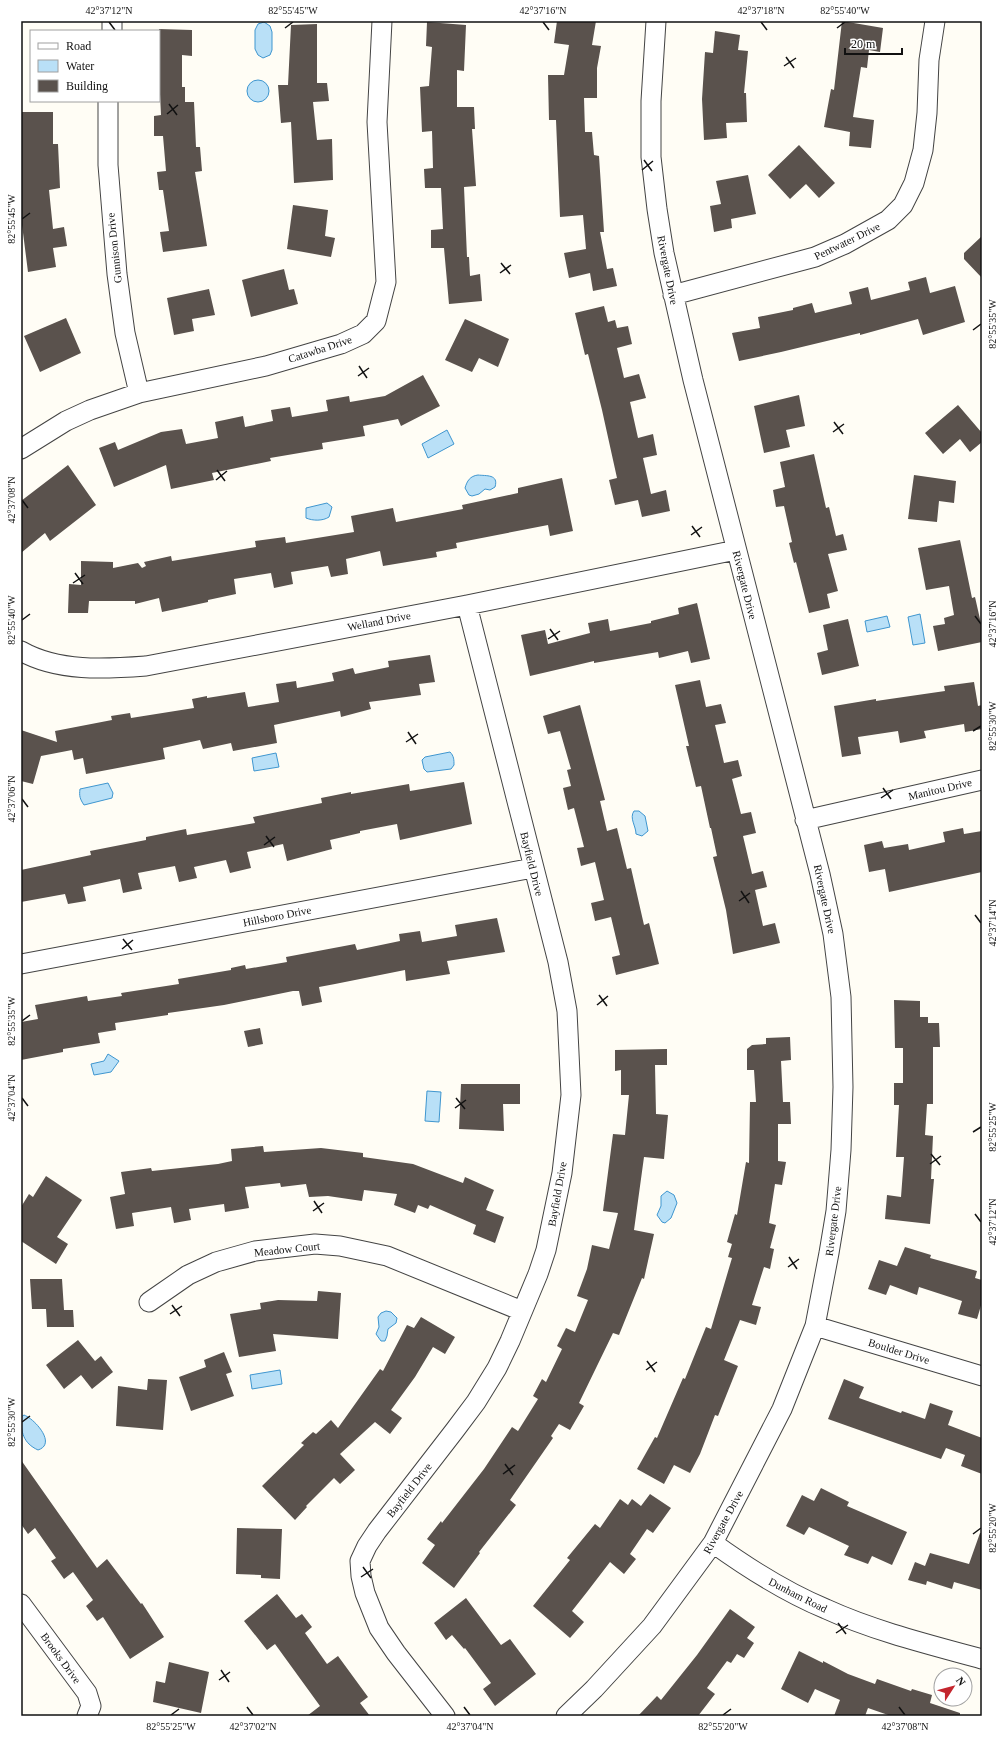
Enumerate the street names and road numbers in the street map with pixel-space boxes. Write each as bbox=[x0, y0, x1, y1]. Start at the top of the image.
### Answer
street label: Gunnison Drive bbox=[104, 212, 124, 284]
street label: Pentwater Drive bbox=[812, 220, 882, 262]
street label: Rivergate Drive bbox=[655, 234, 681, 306]
street label: Catawba Drive bbox=[287, 333, 353, 365]
street label: Rivergate Drive bbox=[731, 549, 759, 621]
street label: Welland Drive bbox=[346, 609, 412, 633]
street label: Manitou Drive bbox=[907, 776, 973, 802]
street label: Bayfield Drive bbox=[518, 831, 546, 897]
street label: Rivergate Drive bbox=[812, 863, 838, 935]
street label: Hillsboro Drive bbox=[242, 903, 312, 929]
street label: Bayfield Drive bbox=[545, 1161, 569, 1227]
street label: Rivergate Drive bbox=[823, 1185, 843, 1257]
street label: Meadow Court bbox=[253, 1240, 321, 1258]
street label: Boulder Drive bbox=[867, 1336, 931, 1366]
street label: Bayfield Drive bbox=[384, 1460, 434, 1520]
street label: Rivergate Drive bbox=[701, 1488, 745, 1556]
street label: Dunham Road bbox=[767, 1575, 830, 1615]
street label: Brooks Drive bbox=[39, 1630, 83, 1686]

